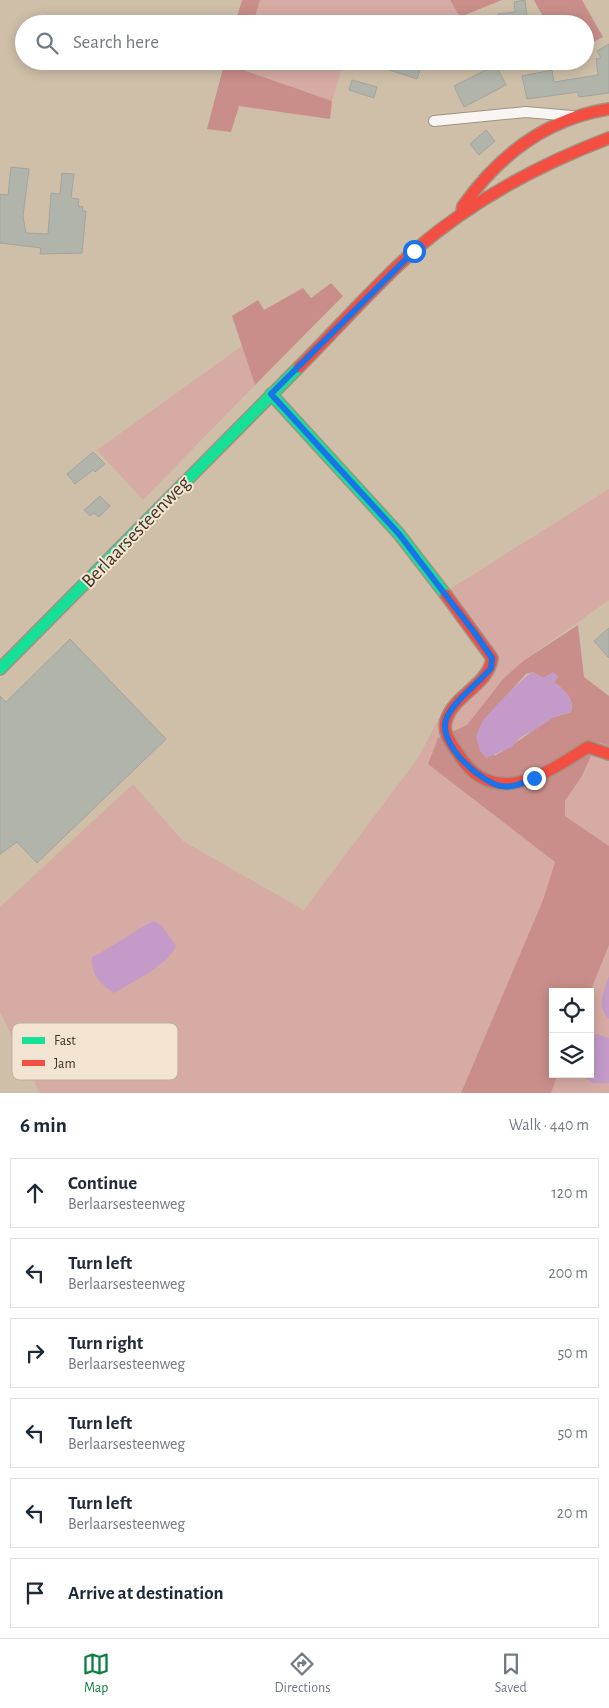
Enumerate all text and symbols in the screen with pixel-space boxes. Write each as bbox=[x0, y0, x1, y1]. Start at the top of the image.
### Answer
search box bbox=[15, 15, 594, 70]
icon: search bbox=[33, 29, 61, 57]
text: Search here bbox=[73, 33, 159, 52]
route start bbox=[403, 240, 426, 263]
street label: Berlaarsesteenweg bbox=[78, 472, 194, 592]
route end bbox=[523, 767, 546, 790]
map controls bbox=[549, 988, 594, 1078]
button: locate bbox=[549, 988, 594, 1033]
legend bbox=[12, 1023, 178, 1080]
button: layers bbox=[549, 1033, 594, 1078]
text: Fast bbox=[54, 1034, 76, 1048]
text: Jam bbox=[54, 1057, 76, 1071]
text: 6 min bbox=[20, 1115, 67, 1136]
text: Walk · 440 m bbox=[509, 1117, 589, 1133]
text: Continue bbox=[68, 1174, 137, 1193]
icon: ahead bbox=[21, 1179, 49, 1207]
text: 120 m bbox=[551, 1185, 588, 1201]
text: Berlaarsesteenweg bbox=[68, 1196, 185, 1212]
text: Turn left bbox=[68, 1254, 132, 1273]
icon: left bbox=[21, 1259, 49, 1287]
text: 200 m bbox=[548, 1265, 588, 1281]
text: Berlaarsesteenweg bbox=[68, 1276, 185, 1292]
text: Turn right bbox=[68, 1334, 143, 1353]
icon: right bbox=[21, 1339, 49, 1367]
text: 50 m bbox=[557, 1345, 588, 1361]
text: Berlaarsesteenweg bbox=[68, 1356, 185, 1372]
text: Turn left bbox=[68, 1414, 132, 1433]
icon: left bbox=[21, 1419, 49, 1447]
text: 50 m bbox=[557, 1425, 588, 1441]
text: Berlaarsesteenweg bbox=[68, 1436, 185, 1452]
text: Turn left bbox=[68, 1494, 132, 1513]
icon: left bbox=[21, 1499, 49, 1527]
text: 20 m bbox=[557, 1505, 588, 1521]
text: Berlaarsesteenweg bbox=[68, 1516, 185, 1532]
icon: arrive bbox=[21, 1579, 49, 1607]
text: Arrive at destination bbox=[68, 1584, 224, 1603]
tab: Map bbox=[82, 1650, 110, 1697]
tab: Directions bbox=[275, 1650, 330, 1697]
tab: Saved bbox=[495, 1650, 527, 1697]

